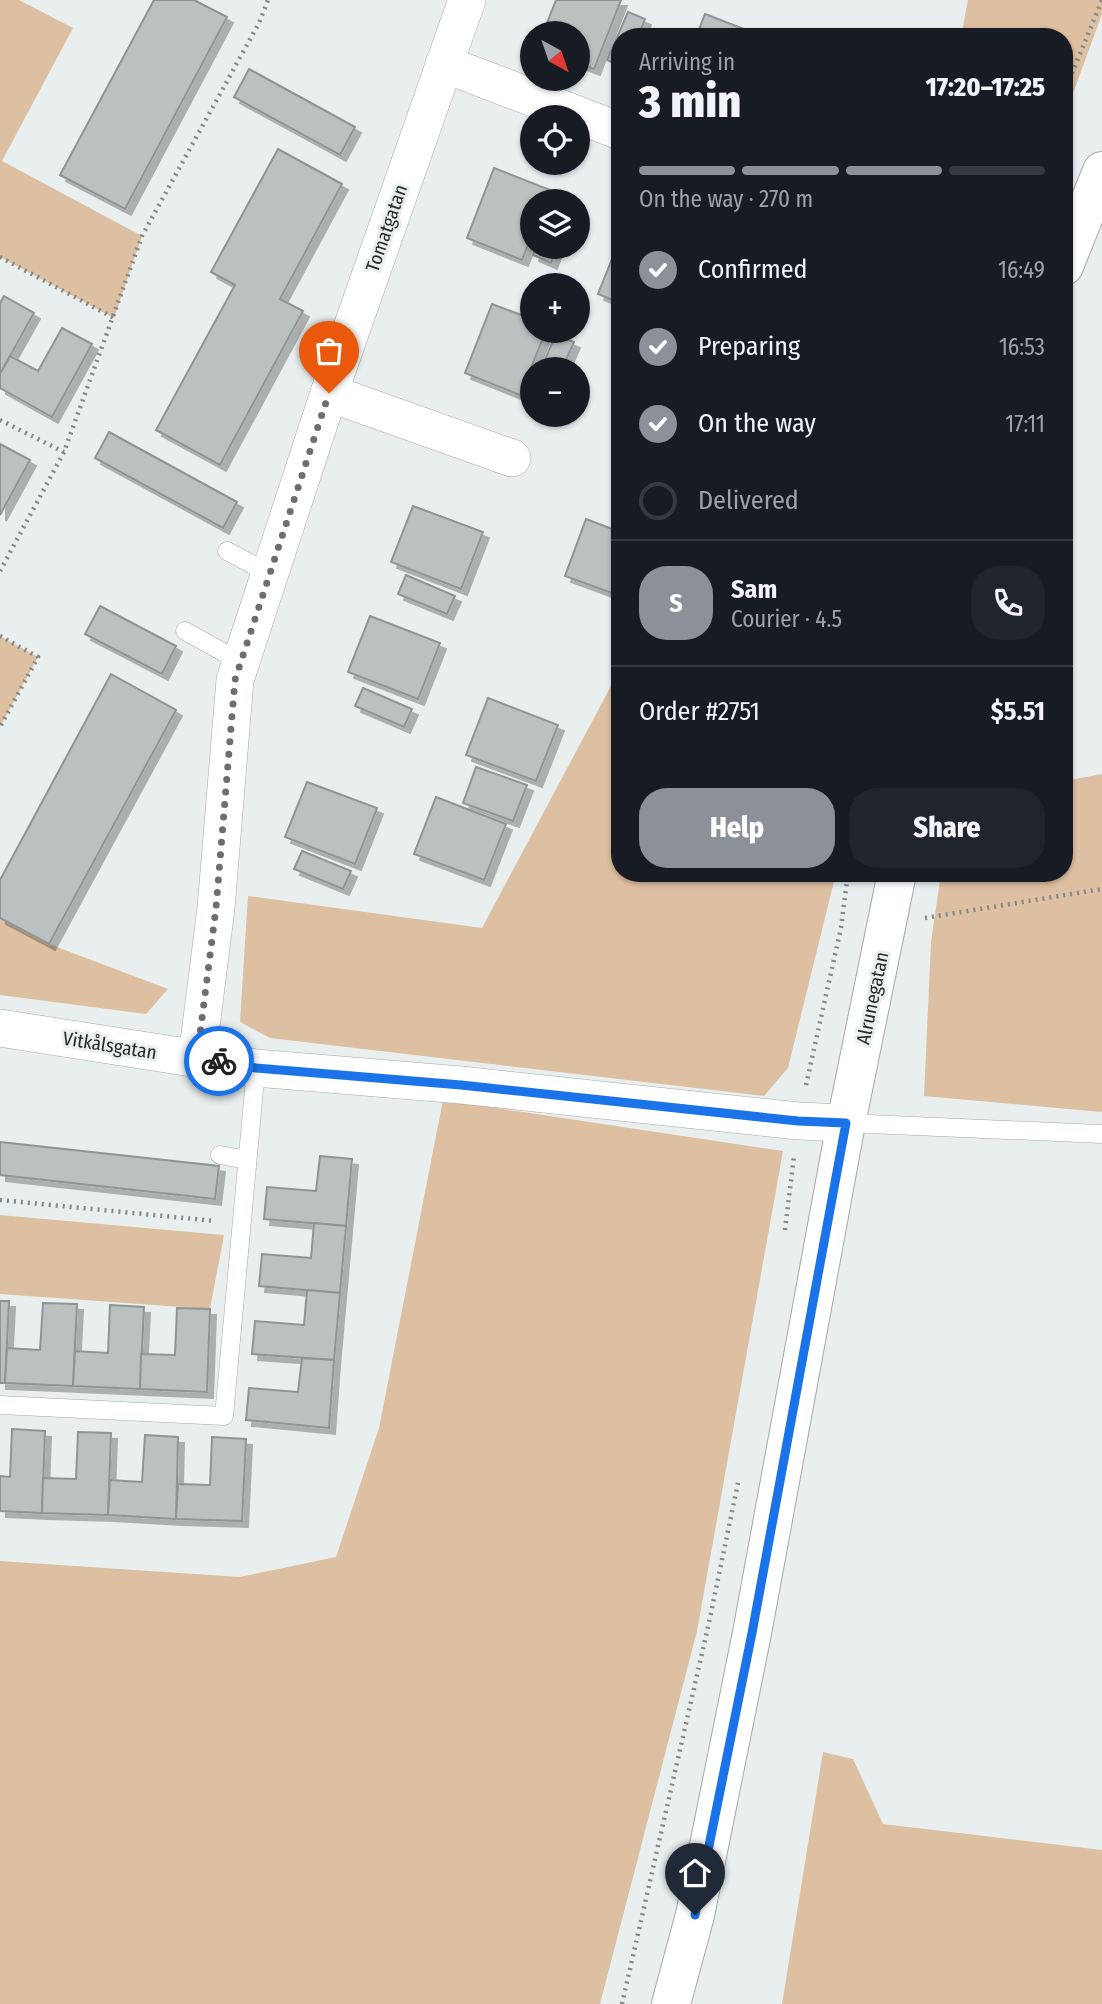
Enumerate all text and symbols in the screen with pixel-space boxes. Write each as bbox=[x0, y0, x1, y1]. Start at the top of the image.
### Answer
north arrow bbox=[520, 21, 590, 91]
map controls bbox=[520, 21, 590, 427]
text: Arriving in bbox=[639, 48, 735, 76]
text: 17:20–17:25 bbox=[926, 72, 1045, 103]
text: 3 min bbox=[639, 74, 741, 129]
button: locate bbox=[520, 105, 590, 175]
street label: Tomatgatan bbox=[361, 181, 412, 275]
text: On the way · 270 m bbox=[639, 185, 813, 213]
button: layers bbox=[520, 189, 590, 259]
icon: check bbox=[639, 251, 677, 289]
text: Confirmed bbox=[698, 254, 808, 285]
text: 16:49 bbox=[998, 256, 1045, 284]
button: + bbox=[520, 273, 590, 343]
pin bbox=[299, 321, 359, 393]
icon: check bbox=[639, 328, 677, 366]
text: Preparing bbox=[698, 331, 800, 362]
icon: bag bbox=[310, 332, 348, 370]
text: 16:53 bbox=[999, 333, 1045, 361]
button: − bbox=[520, 357, 590, 427]
icon: check bbox=[639, 405, 677, 443]
text: On the way bbox=[698, 408, 816, 439]
text: 17:11 bbox=[1005, 410, 1045, 438]
text: Delivered bbox=[698, 485, 799, 516]
button: phone bbox=[971, 566, 1045, 640]
text: Sam bbox=[731, 574, 777, 605]
text: S bbox=[669, 588, 683, 619]
text: Courier · 4.5 bbox=[731, 605, 842, 633]
text: Order #2751 bbox=[639, 696, 760, 727]
text: $5.51 bbox=[991, 696, 1045, 727]
button: Help bbox=[639, 788, 835, 868]
button: Share bbox=[849, 788, 1045, 868]
street label: Alrunegatan bbox=[851, 950, 894, 1047]
courier bbox=[184, 1026, 254, 1096]
street label: Vitkålsgatan bbox=[61, 1027, 159, 1064]
icon: bike bbox=[200, 1042, 238, 1080]
pin bbox=[665, 1843, 725, 1915]
icon: home bbox=[676, 1854, 714, 1892]

